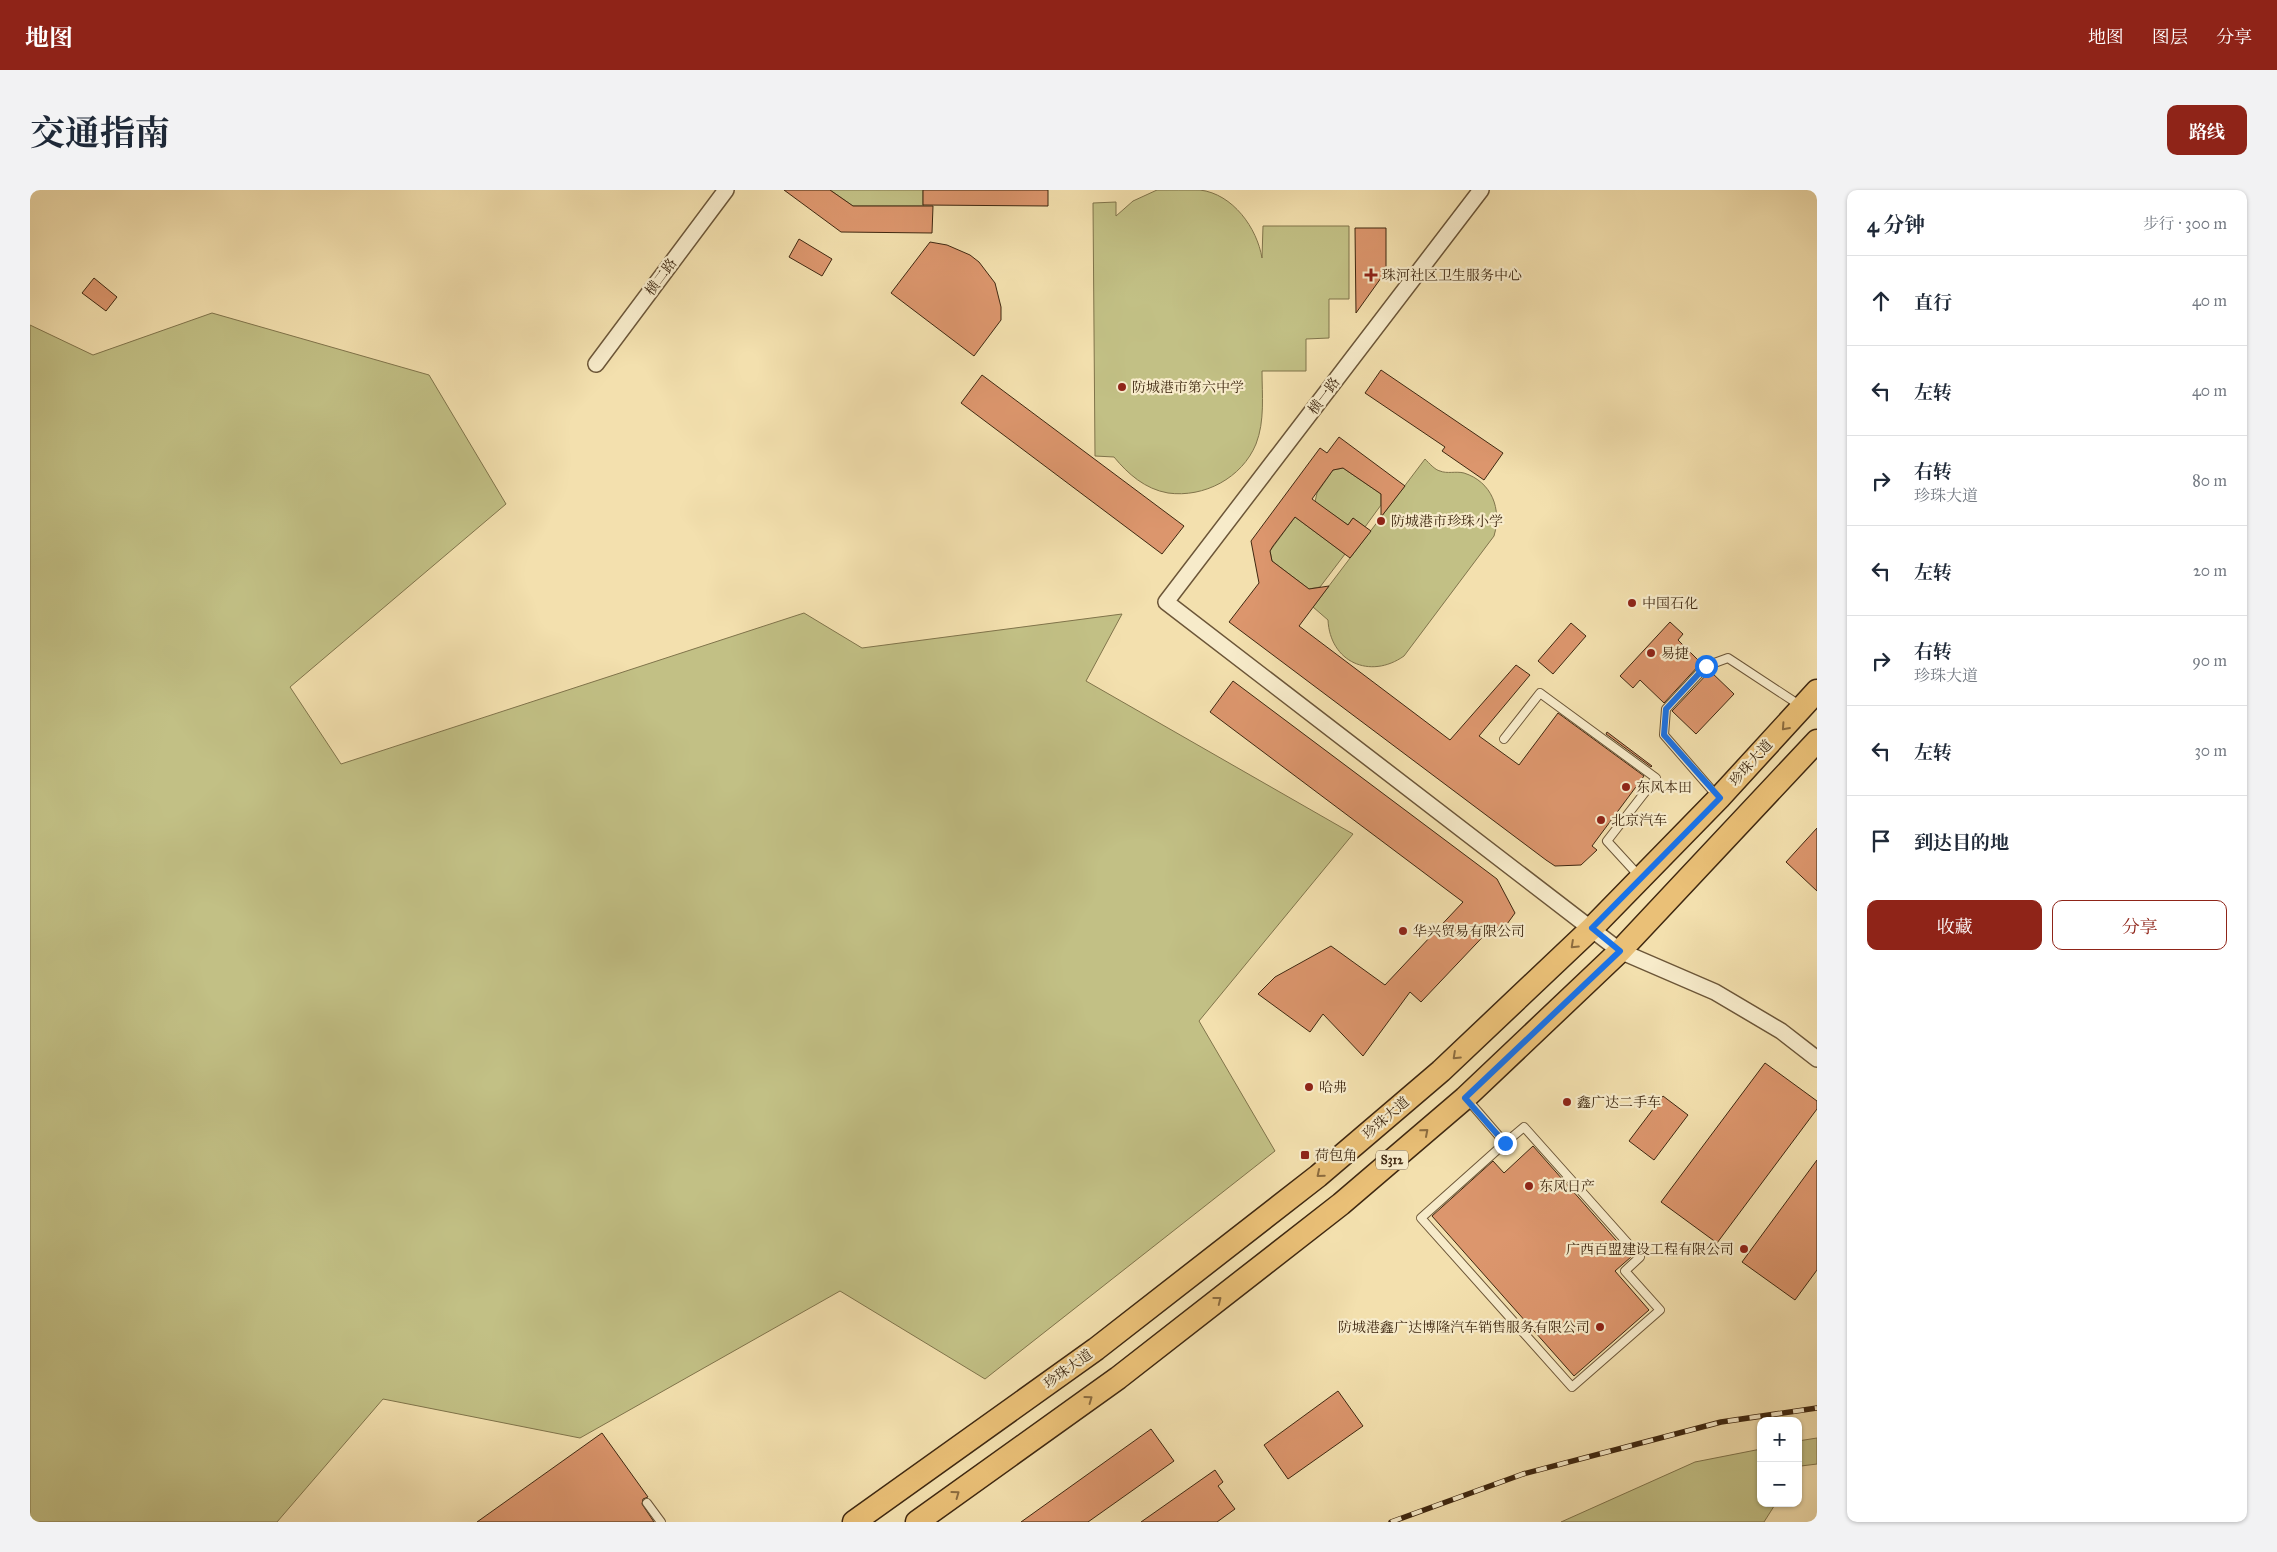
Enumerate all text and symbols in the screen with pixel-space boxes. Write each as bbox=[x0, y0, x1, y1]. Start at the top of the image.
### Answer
text: 地图 bbox=[25, 23, 73, 53]
text: 地图 bbox=[2088, 26, 2124, 48]
text: 图层 bbox=[2152, 26, 2188, 48]
text: 分享 bbox=[2216, 26, 2252, 48]
button: 路线 bbox=[2167, 105, 2247, 155]
text: 交通指南 bbox=[30, 112, 170, 155]
text: 4 分钟 bbox=[1867, 212, 1925, 238]
text: 步行 · 300 m bbox=[2143, 214, 2227, 233]
street label: 横二路 bbox=[642, 255, 680, 299]
place label: 珠河社区卫生服务中心 bbox=[1382, 267, 1522, 284]
marker: 珠河社区卫生服务中心 bbox=[1364, 268, 1378, 282]
icon: ahead bbox=[1867, 287, 1895, 315]
text: 直行 bbox=[1914, 291, 1952, 314]
text: 40 m bbox=[2192, 291, 2227, 310]
street label: 横一路 bbox=[1305, 374, 1343, 418]
icon: left bbox=[1867, 377, 1895, 405]
place label: 防城港市第六中学 bbox=[1132, 379, 1244, 396]
marker: 防城港市第六中学 bbox=[1116, 381, 1128, 393]
text: 左转 bbox=[1914, 381, 1952, 404]
text: 40 m bbox=[2192, 381, 2227, 400]
text: 右转 bbox=[1914, 460, 1952, 483]
icon: right bbox=[1867, 467, 1895, 495]
text: 80 m bbox=[2192, 471, 2227, 490]
text: 珍珠大道 bbox=[1914, 486, 1978, 505]
place label: 防城港市珍珠小学 bbox=[1391, 513, 1503, 530]
marker: 防城港市珍珠小学 bbox=[1375, 515, 1387, 527]
icon: left bbox=[1867, 557, 1895, 585]
text: 左转 bbox=[1914, 561, 1952, 584]
text: 20 m bbox=[2193, 561, 2227, 580]
place label: 中国石化 bbox=[1642, 595, 1698, 612]
marker: 中国石化 bbox=[1626, 597, 1638, 609]
text: 右转 bbox=[1914, 640, 1952, 663]
place label: 易捷 bbox=[1661, 645, 1689, 662]
marker: 易捷 bbox=[1645, 647, 1657, 659]
icon: right bbox=[1867, 647, 1895, 675]
text: 90 m bbox=[2192, 651, 2227, 670]
route start bbox=[1695, 655, 1718, 678]
text: 珍珠大道 bbox=[1914, 666, 1978, 685]
one-way arrow bbox=[1781, 722, 1790, 731]
street label: 珍珠大道 bbox=[1726, 737, 1776, 789]
icon: left bbox=[1867, 737, 1895, 765]
text: 左转 bbox=[1914, 741, 1952, 764]
text: 30 m bbox=[2194, 741, 2227, 760]
place label: 东风本田 bbox=[1636, 779, 1692, 796]
marker: 东风本田 bbox=[1620, 781, 1632, 793]
place label: 北京汽车 bbox=[1611, 812, 1667, 829]
marker: 北京汽车 bbox=[1595, 814, 1607, 826]
icon: arrive bbox=[1867, 827, 1895, 855]
text: 到达目的地 bbox=[1914, 831, 2009, 854]
button: 收藏 bbox=[1867, 900, 2042, 950]
button: 分享 bbox=[2052, 900, 2227, 950]
place label: 华兴贸易有限公司 bbox=[1413, 923, 1525, 940]
marker: 华兴贸易有限公司 bbox=[1397, 925, 1409, 937]
one-way arrow bbox=[1571, 939, 1580, 948]
one-way arrow bbox=[1453, 1050, 1462, 1059]
place label: 哈弗 bbox=[1319, 1079, 1347, 1096]
marker: 哈弗 bbox=[1303, 1081, 1315, 1093]
street label: 珍珠大道 bbox=[1359, 1093, 1413, 1143]
place label: 鑫广达二手车 bbox=[1577, 1094, 1661, 1111]
marker: 鑫广达二手车 bbox=[1561, 1096, 1573, 1108]
one-way arrow bbox=[1420, 1129, 1429, 1138]
route end bbox=[1494, 1132, 1517, 1155]
place label: 荷包角 bbox=[1315, 1147, 1357, 1164]
marker: 荷包角 bbox=[1299, 1149, 1311, 1161]
road number: S312 bbox=[1376, 1150, 1408, 1170]
one-way arrow bbox=[1317, 1169, 1326, 1178]
place label: 东风日产 bbox=[1539, 1178, 1595, 1195]
marker: 东风日产 bbox=[1523, 1180, 1535, 1192]
place label: 广西百盟建设工程有限公司 bbox=[1566, 1241, 1734, 1258]
marker: 广西百盟建设工程有限公司 bbox=[1738, 1243, 1750, 1255]
one-way arrow bbox=[1212, 1298, 1221, 1306]
place label: 防城港鑫广达博隆汽车销售服务有限公司 bbox=[1338, 1319, 1590, 1336]
marker: 防城港鑫广达博隆汽车销售服务有限公司 bbox=[1594, 1321, 1606, 1333]
street label: 珍珠大道 bbox=[1040, 1346, 1096, 1392]
one-way arrow bbox=[1083, 1396, 1093, 1405]
map controls bbox=[1757, 1417, 1802, 1507]
button: + bbox=[1757, 1417, 1802, 1462]
button: − bbox=[1757, 1462, 1802, 1507]
one-way arrow bbox=[951, 1491, 960, 1500]

